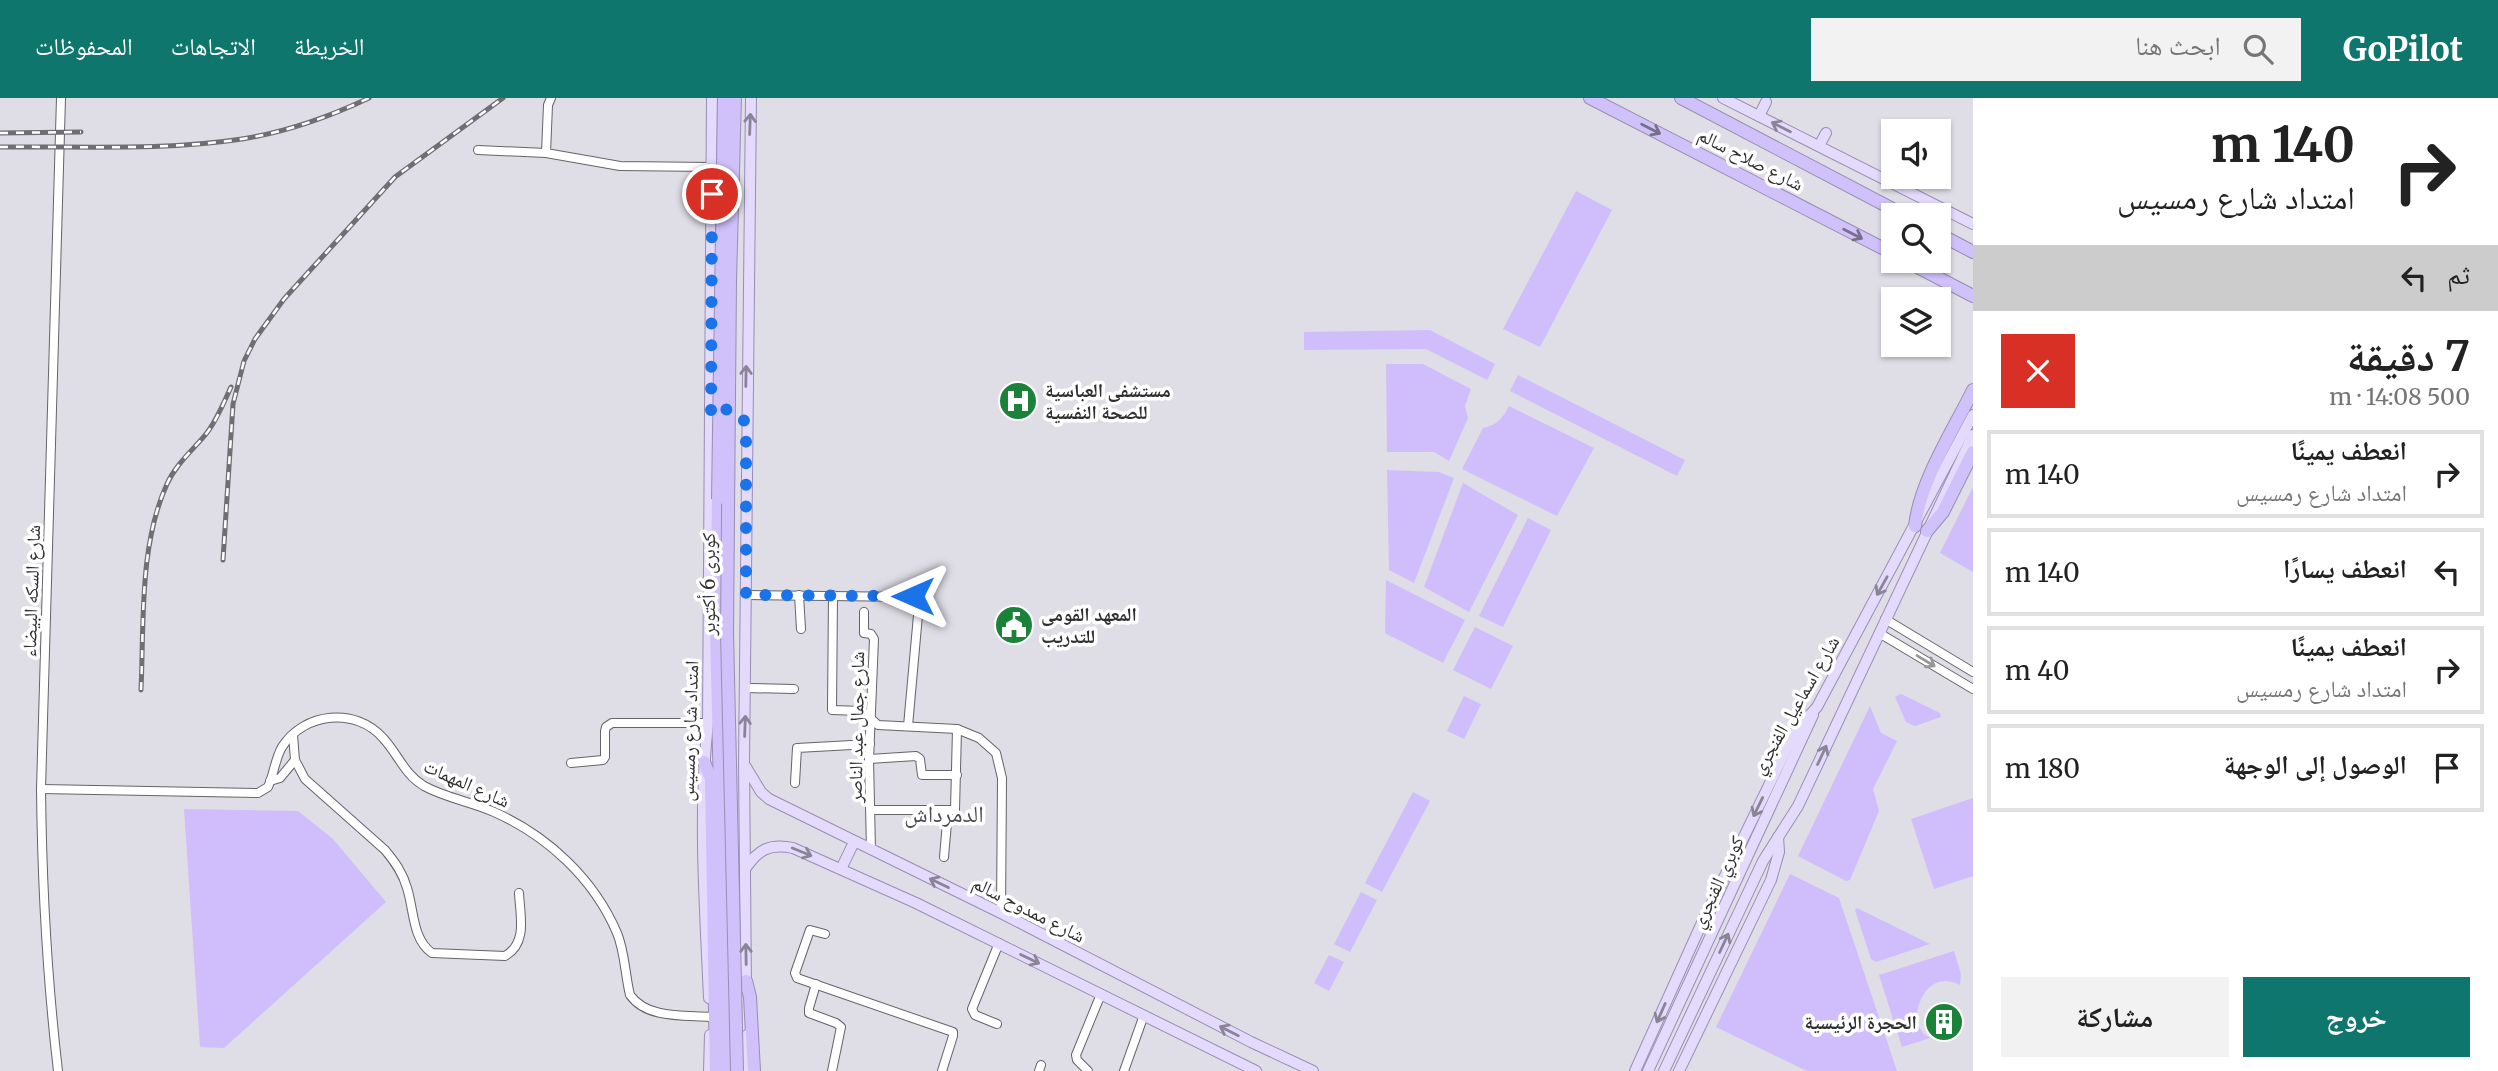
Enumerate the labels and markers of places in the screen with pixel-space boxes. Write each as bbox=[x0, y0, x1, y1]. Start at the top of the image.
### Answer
pin bbox=[682, 164, 742, 224]
place label: مستشفى العباسية للصحة النفسية bbox=[1045, 378, 1171, 424]
hospital icon: مستشفى العباسية للصحة النفسية bbox=[997, 380, 1039, 422]
place label: المعهد القومى للتدريب bbox=[1041, 602, 1137, 648]
public building icon: المعهد القومى للتدريب bbox=[993, 604, 1035, 646]
building icon: الحجرة الرئيسية bbox=[1923, 1001, 1965, 1043]
place label: الحجرة الرئيسية bbox=[1804, 1010, 1917, 1034]

